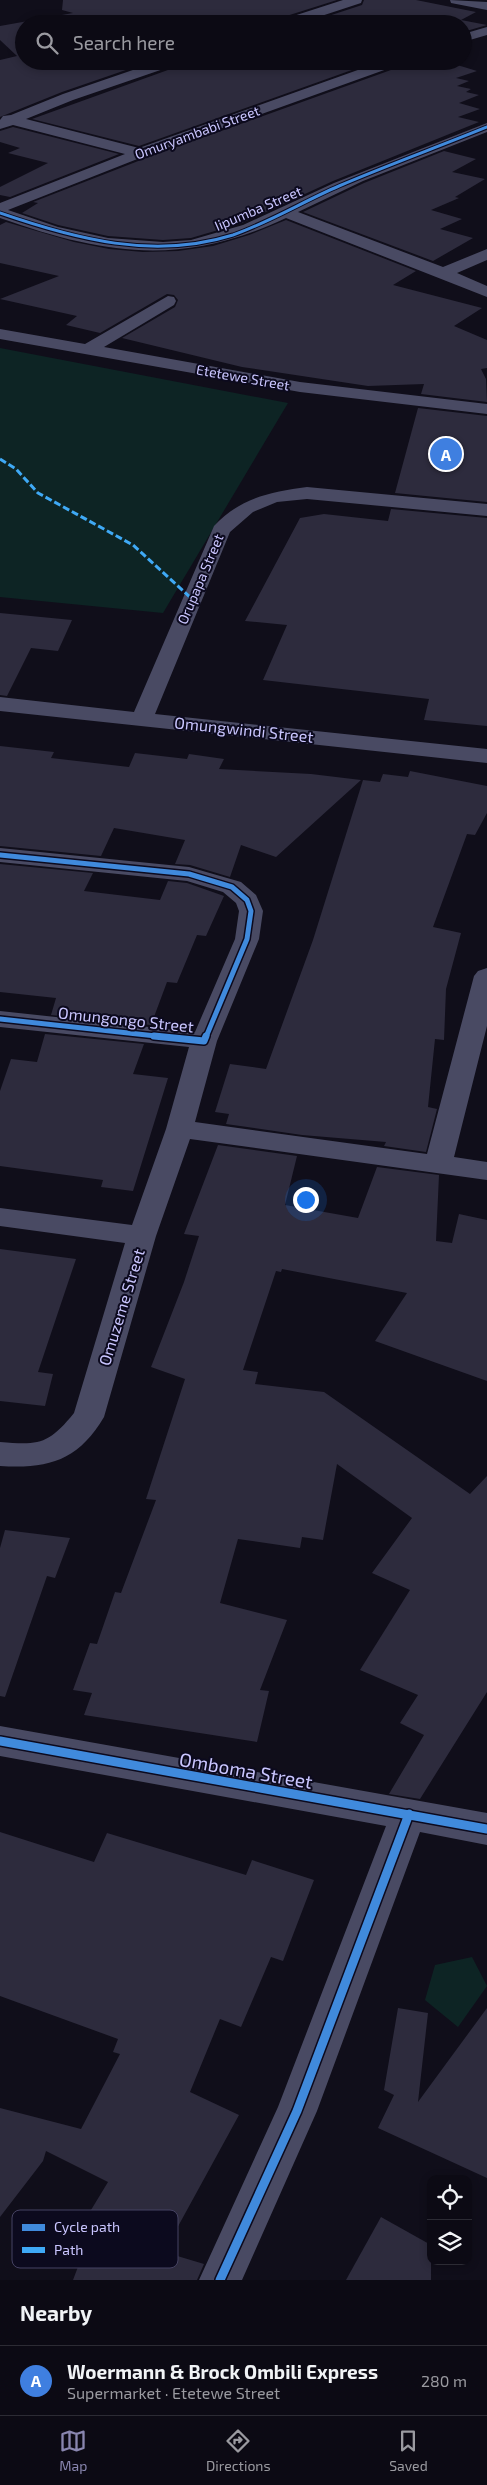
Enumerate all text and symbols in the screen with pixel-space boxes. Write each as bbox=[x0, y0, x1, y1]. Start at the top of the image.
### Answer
search box bbox=[15, 15, 472, 70]
icon: search bbox=[33, 29, 61, 57]
text: Search here bbox=[73, 31, 175, 54]
street label: Omuryambabi Street bbox=[132, 101, 262, 163]
street label: Iipumba Street bbox=[212, 182, 304, 234]
street label: Etetewe Street bbox=[195, 360, 291, 394]
pin: A bbox=[430, 435, 462, 473]
street label: Orupapa Street bbox=[173, 531, 227, 627]
street label: Omungwindi Street bbox=[174, 712, 314, 746]
street label: Omungongo Street bbox=[57, 1002, 195, 1036]
your location bbox=[293, 1187, 319, 1213]
street label: Omuzeme Street bbox=[94, 1246, 148, 1368]
street label: Omboma Street bbox=[177, 1747, 315, 1793]
map controls bbox=[427, 2175, 472, 2265]
button: locate bbox=[427, 2175, 472, 2220]
legend bbox=[12, 2210, 178, 2268]
text: Cycle path bbox=[54, 2218, 120, 2235]
button: layers bbox=[427, 2220, 472, 2265]
text: Path bbox=[54, 2241, 83, 2258]
text: Nearby bbox=[20, 2300, 92, 2325]
text: Woermann & Brock Ombili Express bbox=[67, 2360, 378, 2383]
text: A bbox=[31, 2371, 41, 2390]
text: 280 m bbox=[421, 2371, 467, 2390]
text: Supermarket · Etetewe Street bbox=[67, 2383, 280, 2402]
tab: Map bbox=[59, 2427, 87, 2474]
tab: Directions bbox=[206, 2427, 271, 2474]
tab: Saved bbox=[389, 2427, 428, 2474]

